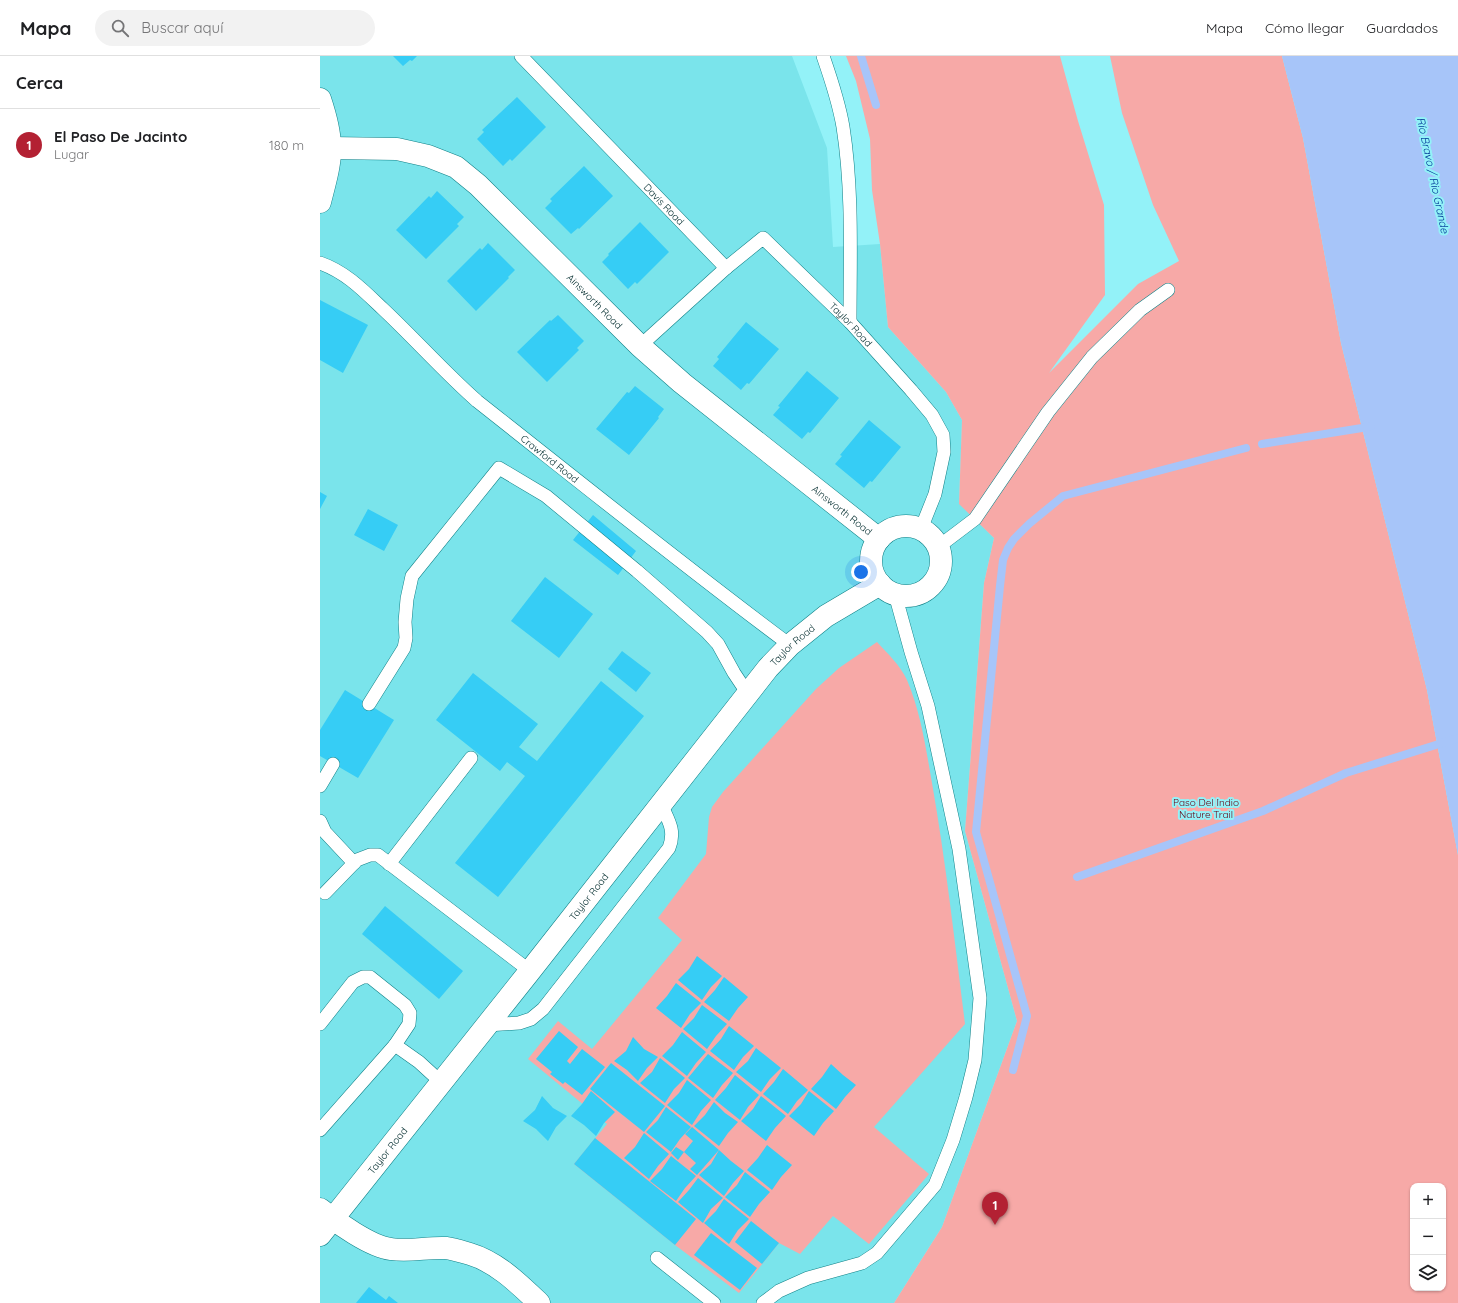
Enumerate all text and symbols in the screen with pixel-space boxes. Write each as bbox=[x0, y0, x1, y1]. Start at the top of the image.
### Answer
search box bbox=[95, 10, 375, 46]
text: Mapa bbox=[20, 16, 71, 40]
icon: search bbox=[109, 17, 131, 39]
text: Buscar aquí bbox=[141, 18, 223, 37]
text: Mapa bbox=[1206, 19, 1243, 37]
text: Cómo llegar bbox=[1265, 19, 1344, 37]
text: Guardados bbox=[1366, 19, 1438, 37]
text: Cerca bbox=[16, 72, 63, 93]
water label: Río Bravo / Rio Grande bbox=[1414, 116, 1452, 235]
text: El Paso De Jacinto bbox=[54, 127, 187, 146]
text: 1 bbox=[26, 137, 32, 153]
text: 180 m bbox=[269, 137, 304, 153]
text: Lugar bbox=[54, 146, 89, 162]
street label: Davis Road bbox=[641, 181, 687, 228]
street label: Ainsworth Road bbox=[564, 271, 625, 332]
street label: Taylor Road bbox=[827, 299, 875, 349]
street label: Crawford Road bbox=[518, 432, 581, 486]
street label: Ainsworth Road bbox=[809, 482, 875, 538]
your location bbox=[851, 562, 871, 582]
street label: Taylor Road bbox=[767, 621, 817, 669]
park label: Paso Del Indio Nature Trail bbox=[1173, 796, 1239, 821]
street label: Taylor Road bbox=[566, 870, 611, 923]
street label: Taylor Road bbox=[365, 1124, 410, 1177]
map controls bbox=[1410, 1183, 1446, 1291]
button: + bbox=[1410, 1183, 1446, 1219]
pin: 1 bbox=[982, 1192, 1008, 1225]
button: − bbox=[1410, 1219, 1446, 1255]
button: layers bbox=[1410, 1255, 1446, 1291]

